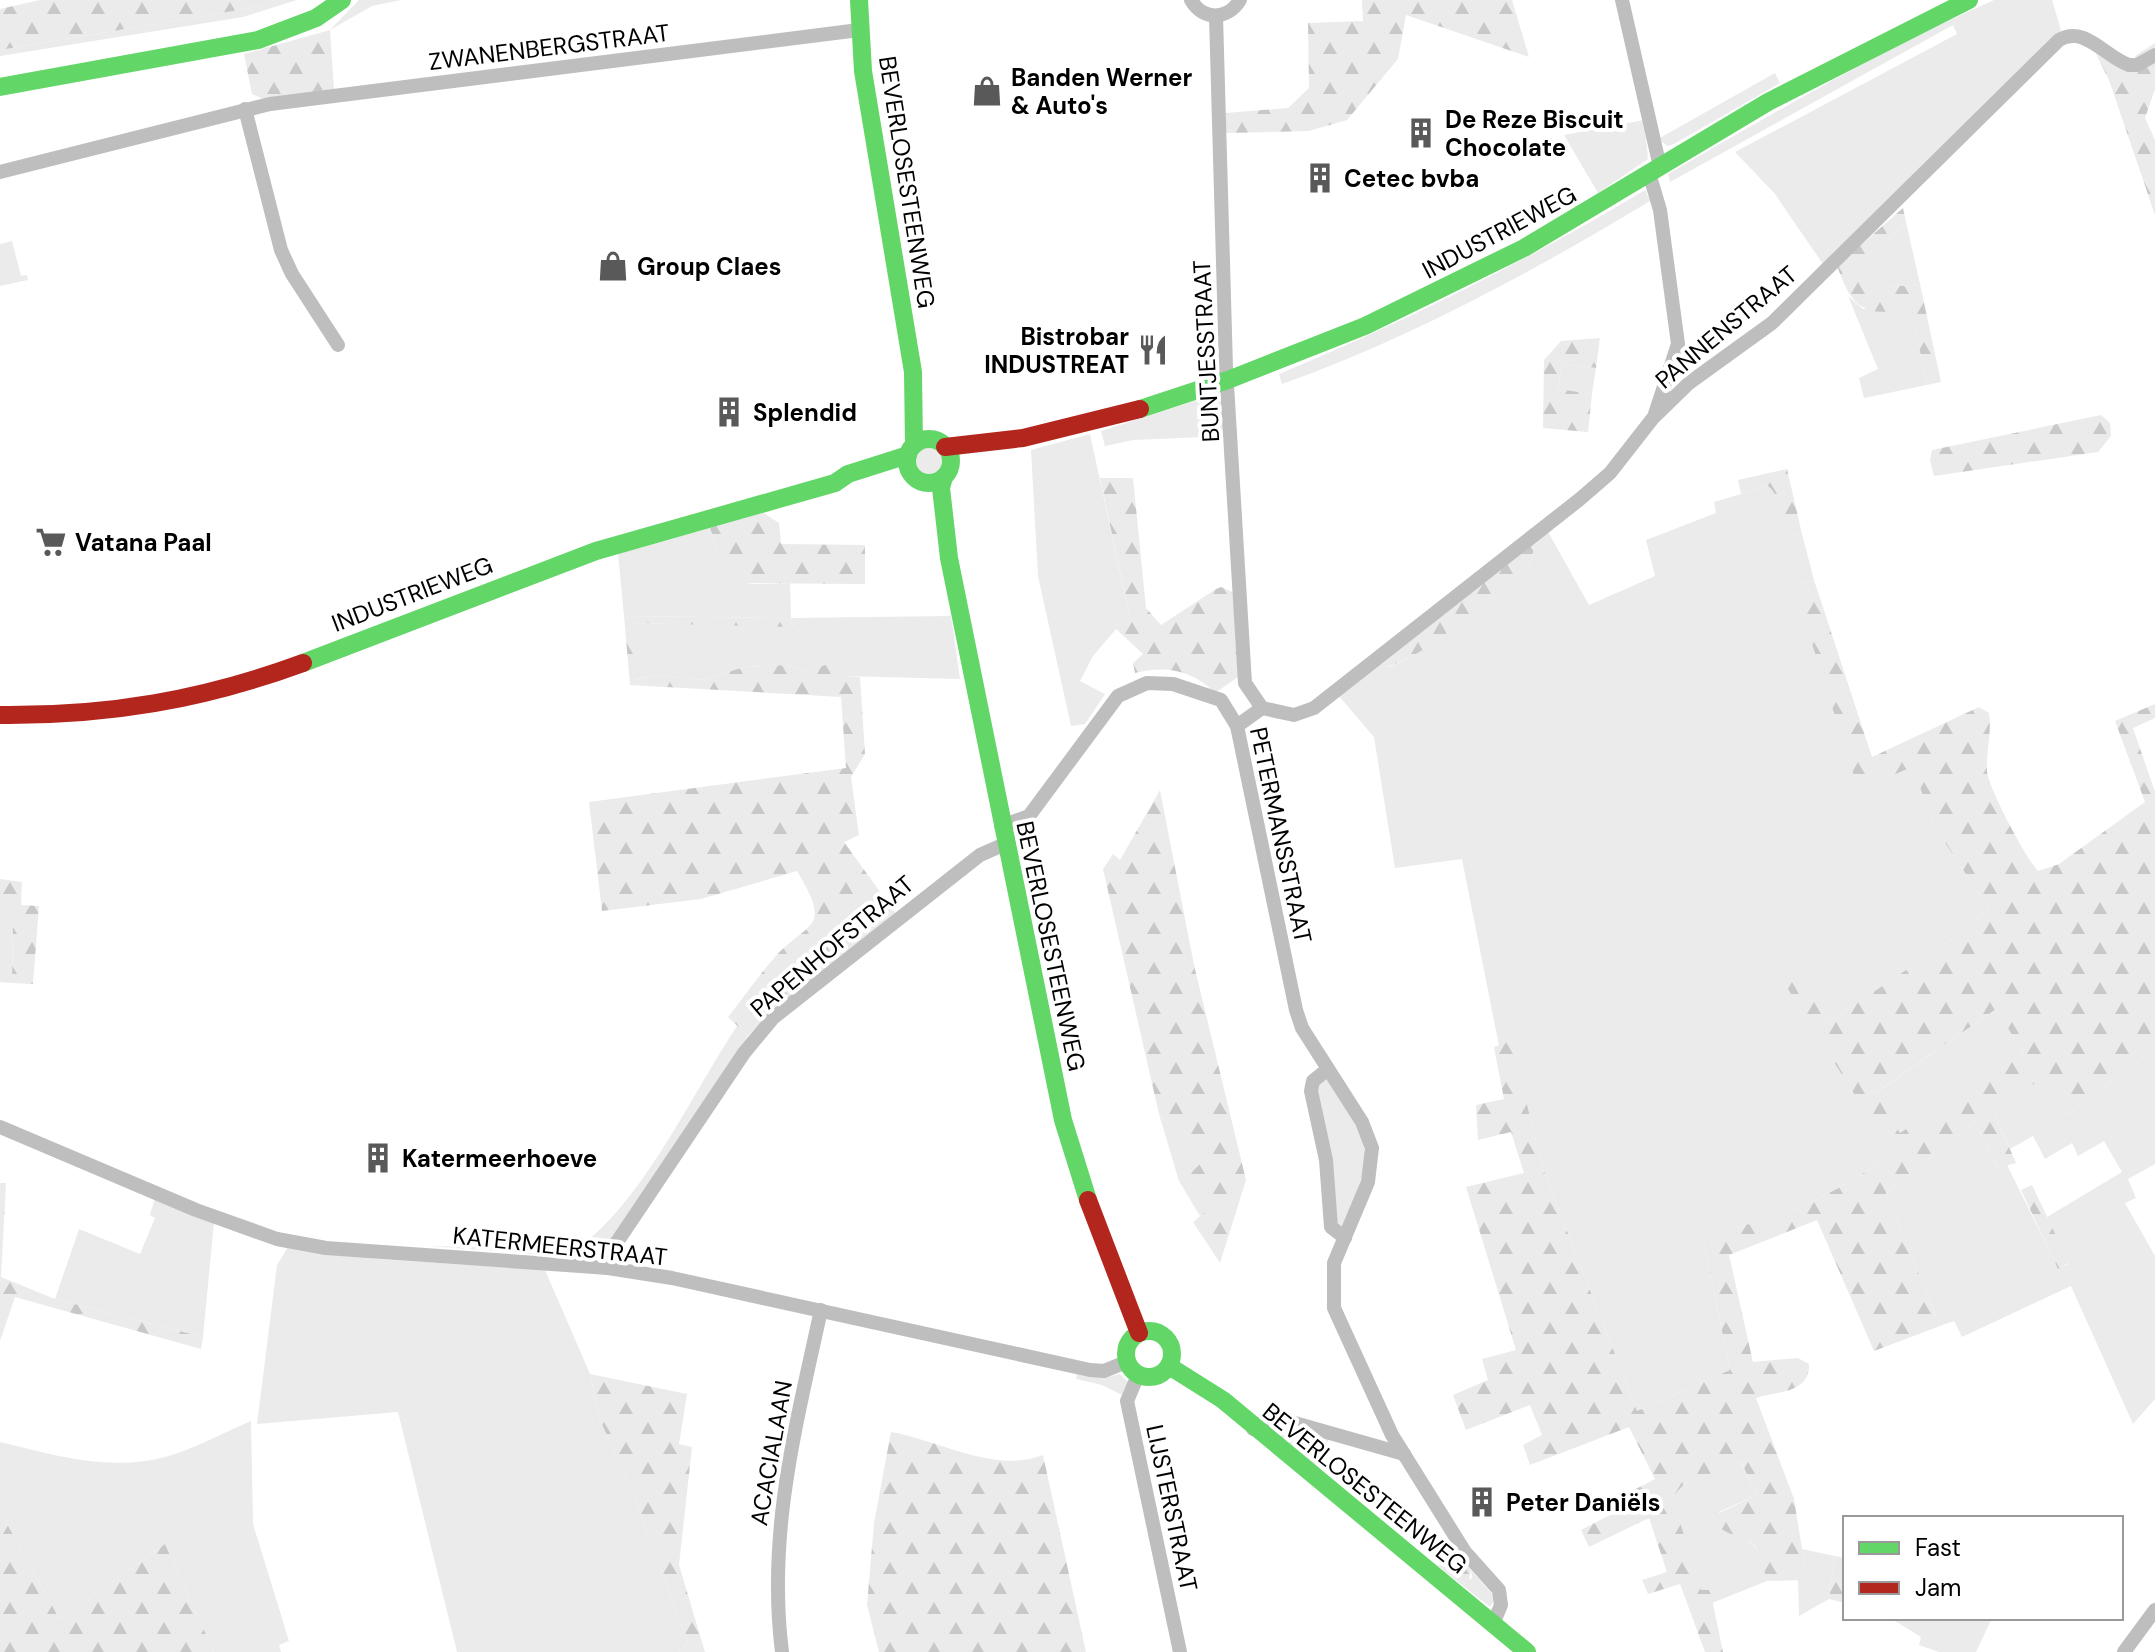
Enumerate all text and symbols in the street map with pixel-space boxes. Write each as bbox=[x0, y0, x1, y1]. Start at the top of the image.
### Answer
street label: ZWANENBERGSTRAAT bbox=[427, 17, 671, 77]
street label: BEVERLOSESTEENWEG bbox=[872, 54, 942, 310]
place label: Banden Werner & Auto's bbox=[1011, 62, 1192, 121]
shop icon: Banden Werner & Auto's bbox=[970, 74, 1004, 108]
place label: De Reze Biscuit Chocolate bbox=[1445, 104, 1624, 163]
building icon: De Reze Biscuit Chocolate bbox=[1404, 116, 1438, 150]
building icon: Cetec bvba bbox=[1303, 161, 1337, 195]
place label: Cetec bvba bbox=[1344, 163, 1479, 194]
street label: INDUSTRIEWEG bbox=[1417, 178, 1581, 286]
shop icon: Group Claes bbox=[596, 249, 630, 283]
place label: Group Claes bbox=[637, 251, 781, 282]
street label: BUNTJESSTRAAT bbox=[1186, 259, 1226, 443]
street label: PANNENSTRAAT bbox=[1649, 259, 1803, 395]
place label: Bistrobar INDUSTREAT bbox=[984, 321, 1129, 380]
restaurant icon: Bistrobar INDUSTREAT bbox=[1136, 333, 1170, 367]
building icon: Splendid bbox=[712, 395, 746, 429]
place label: Splendid bbox=[753, 397, 857, 428]
supermarket icon: Vatana Paal bbox=[34, 525, 68, 559]
place label: Vatana Paal bbox=[75, 527, 212, 558]
street label: INDUSTRIEWEG bbox=[327, 549, 497, 639]
street label: PETERMANSSTRAAT bbox=[1243, 724, 1319, 946]
street label: BEVERLOSESTEENWEG bbox=[1009, 818, 1093, 1074]
street label: PAPENHOFSTRAAT bbox=[744, 868, 920, 1024]
building icon: Katermeerhoeve bbox=[361, 1141, 395, 1175]
place label: Katermeerhoeve bbox=[402, 1143, 597, 1174]
street label: KATERMEERSTRAAT bbox=[451, 1219, 669, 1273]
street label: ACACIALAAN bbox=[743, 1378, 799, 1528]
street label: BEVERLOSESTEENWEG bbox=[1256, 1396, 1474, 1580]
street label: LIJSTERSTRAAT bbox=[1139, 1422, 1205, 1594]
building icon: Peter Daniëls bbox=[1465, 1485, 1499, 1519]
place label: Peter Daniëls bbox=[1506, 1487, 1660, 1518]
legend bbox=[1843, 1516, 2123, 1620]
text: Fast bbox=[1915, 1532, 1961, 1563]
text: Jam bbox=[1915, 1572, 1961, 1603]

